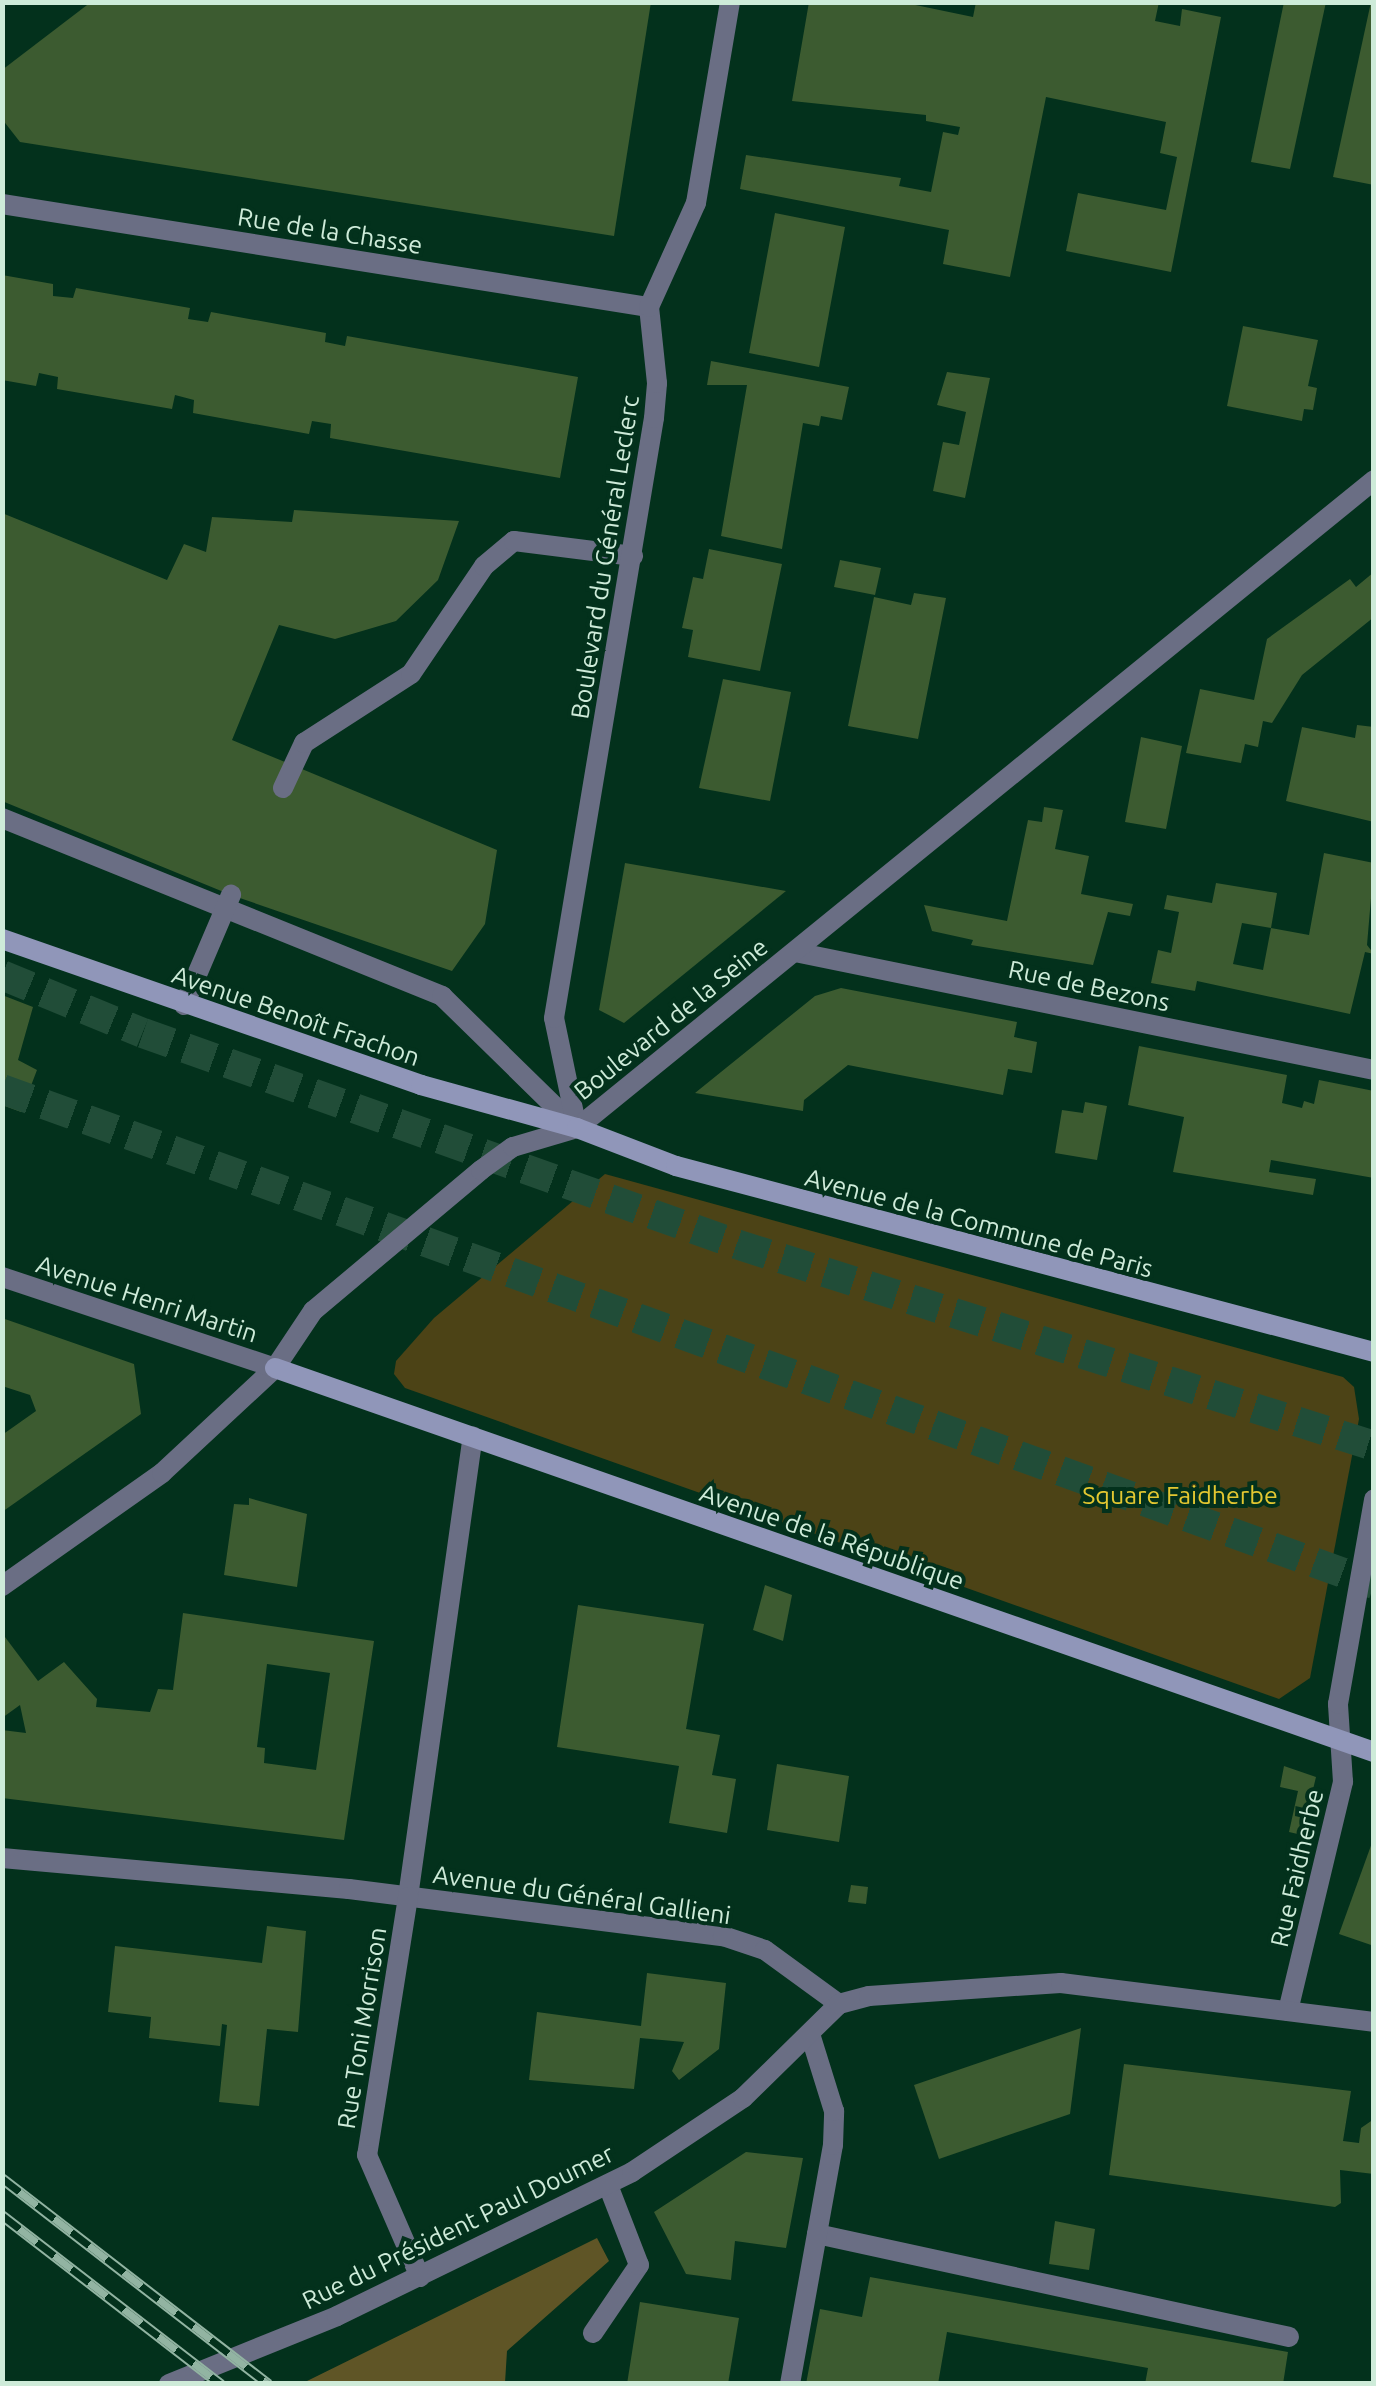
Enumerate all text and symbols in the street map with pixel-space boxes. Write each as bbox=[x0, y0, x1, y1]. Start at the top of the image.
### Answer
street label: Rue de la Chasse bbox=[235, 202, 425, 260]
street label: Boulevard du Général Leclerc bbox=[565, 393, 645, 721]
street label: Boulevard de la Seine bbox=[568, 932, 774, 1106]
street label: Rue de Bezons bbox=[1006, 954, 1172, 1018]
street label: Avenue Benoît Frachon bbox=[168, 959, 424, 1073]
street label: Avenue de la Commune de Paris bbox=[802, 1162, 1156, 1284]
street label: Avenue Henri Martin bbox=[33, 1249, 261, 1349]
street label: Avenue de la République bbox=[696, 1478, 968, 1596]
park label: Square Faidherbe bbox=[1082, 1480, 1278, 1510]
street label: Rue Faidherbe bbox=[1264, 1786, 1330, 1950]
street label: Avenue du Général Gallieni bbox=[431, 1859, 733, 1931]
street label: Rue Toni Morrison bbox=[331, 1925, 393, 2131]
street label: Rue du Président Paul Doumer bbox=[297, 2138, 619, 2316]

